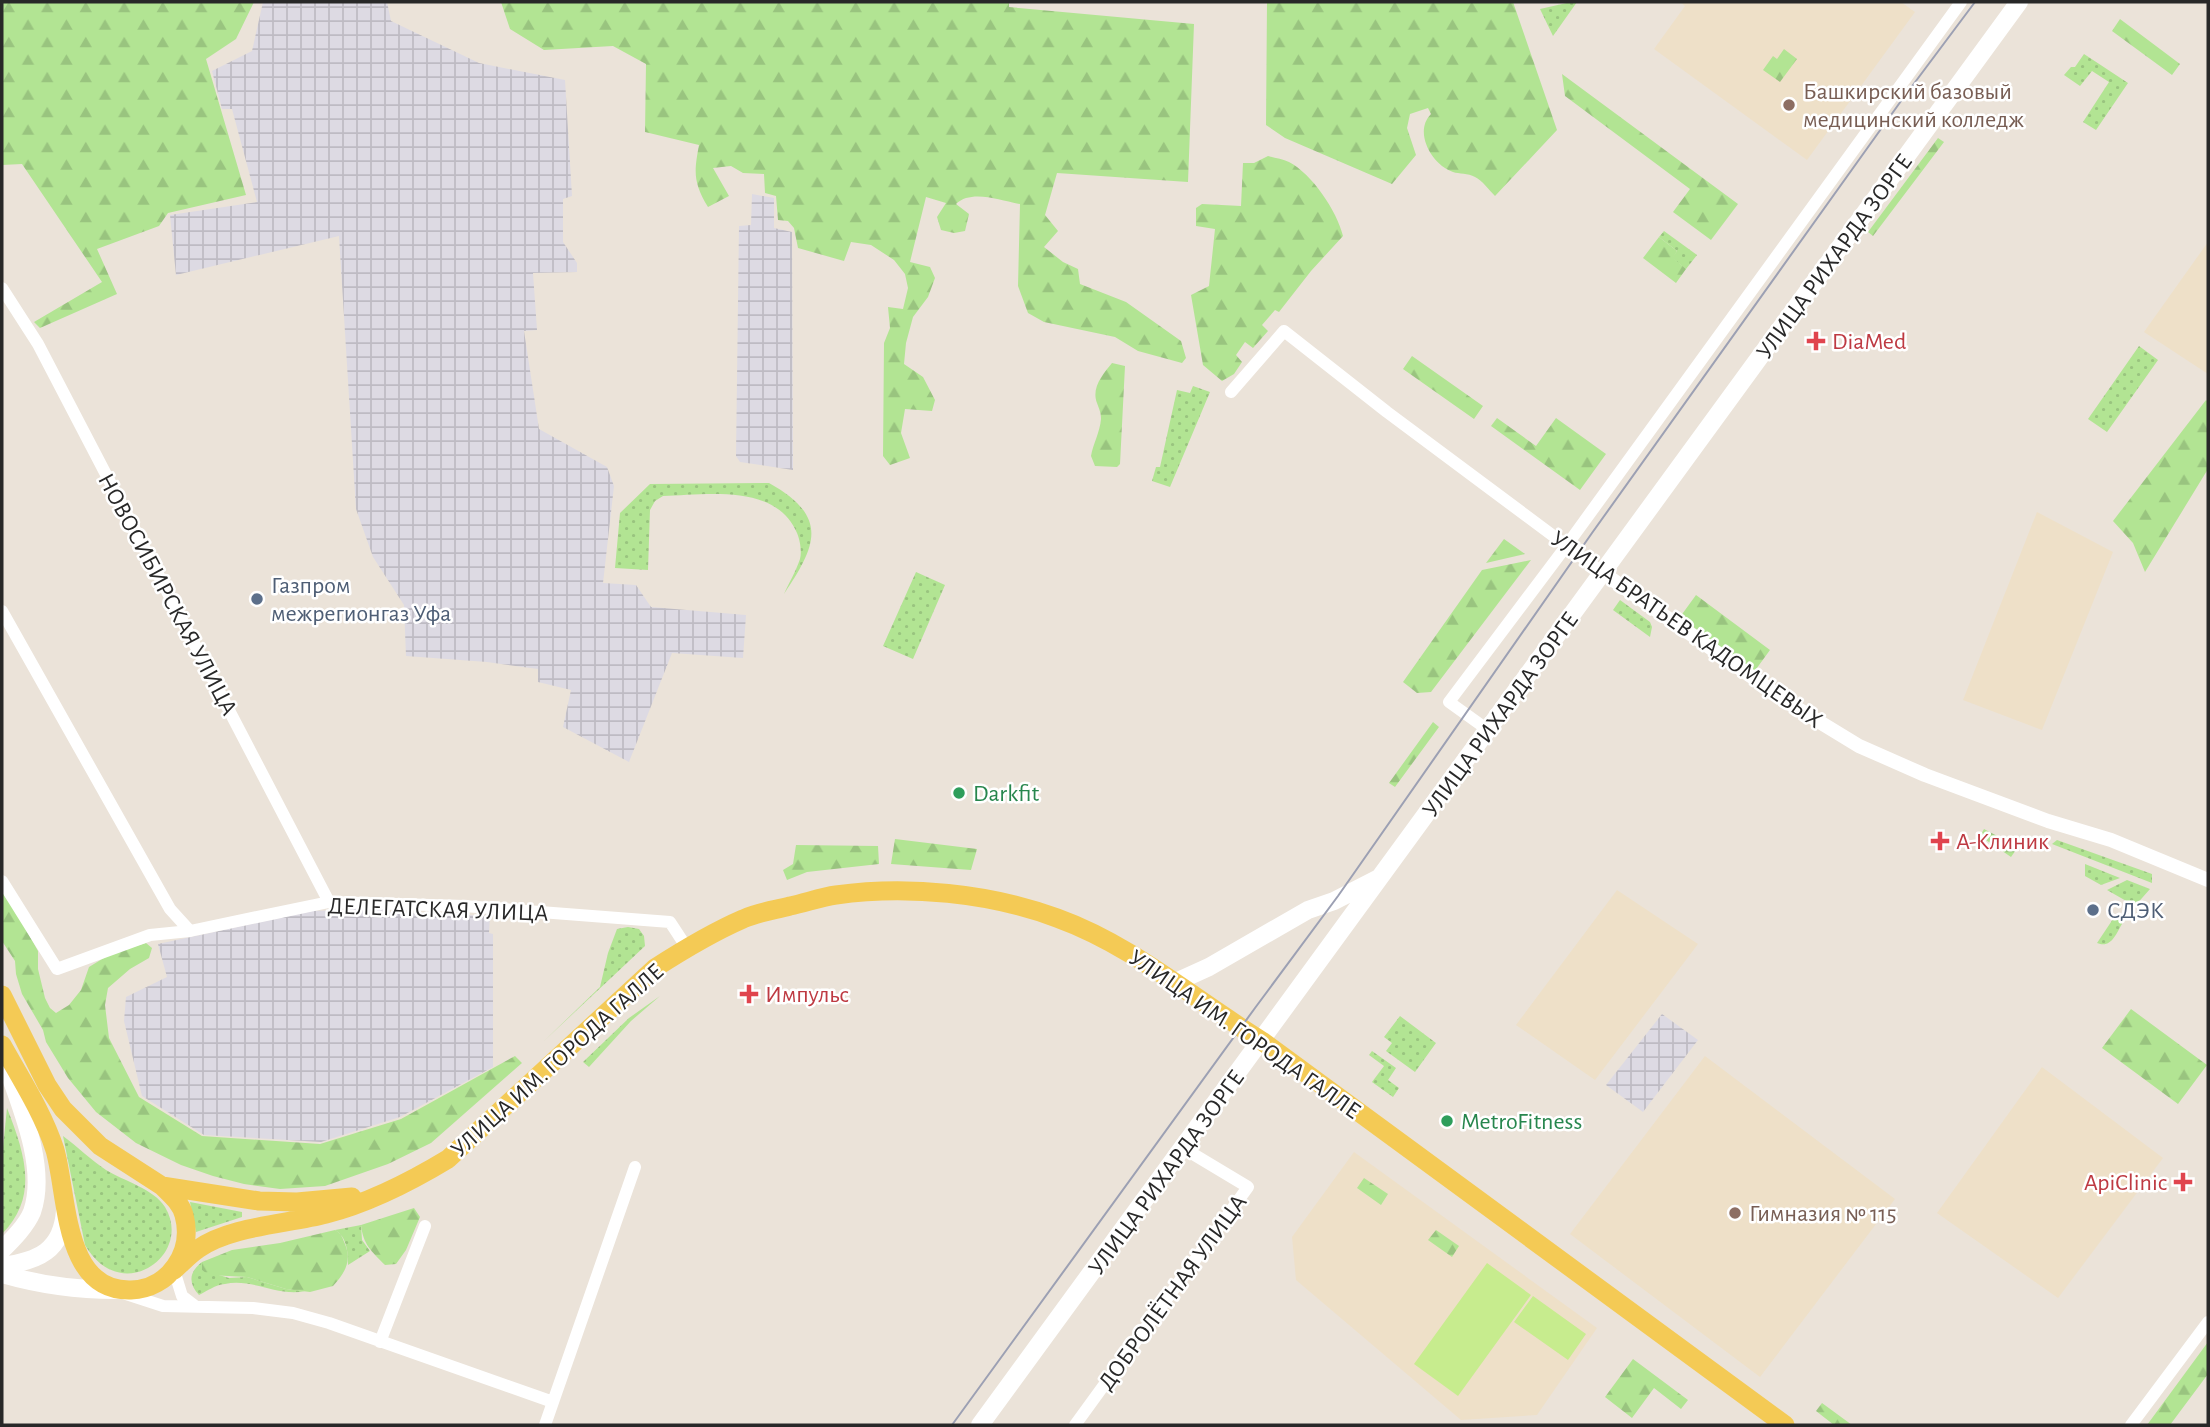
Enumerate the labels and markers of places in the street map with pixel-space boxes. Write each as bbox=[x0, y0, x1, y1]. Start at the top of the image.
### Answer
place label: Башкирский базовый медицинский колледж bbox=[1803, 80, 2024, 132]
marker: Башкирский базовый медицинский колледж bbox=[1781, 97, 1797, 113]
place label: DiaMed bbox=[1832, 330, 1906, 354]
marker: DiaMed bbox=[1806, 331, 1826, 351]
place label: Газпром межрегионгаз Уфа bbox=[271, 574, 451, 626]
marker: Газпром межрегионгаз Уфа bbox=[249, 591, 265, 607]
place label: Darkfit bbox=[973, 782, 1039, 806]
marker: Darkfit bbox=[951, 785, 967, 801]
place label: А-Клиник bbox=[1956, 830, 2049, 854]
marker: А-Клиник bbox=[1930, 831, 1950, 851]
place label: СДЭК bbox=[2107, 899, 2164, 923]
marker: СДЭК bbox=[2085, 902, 2101, 918]
place label: Импульс bbox=[765, 983, 849, 1007]
marker: Импульс bbox=[739, 984, 759, 1004]
place label: MetroFitness bbox=[1461, 1110, 1582, 1134]
marker: MetroFitness bbox=[1439, 1113, 1455, 1129]
place label: ApiClinic bbox=[2084, 1171, 2167, 1195]
marker: ApiClinic bbox=[2173, 1172, 2193, 1192]
place label: Гимназия № 115 bbox=[1749, 1202, 1897, 1226]
marker: Гимназия № 115 bbox=[1727, 1205, 1743, 1221]

